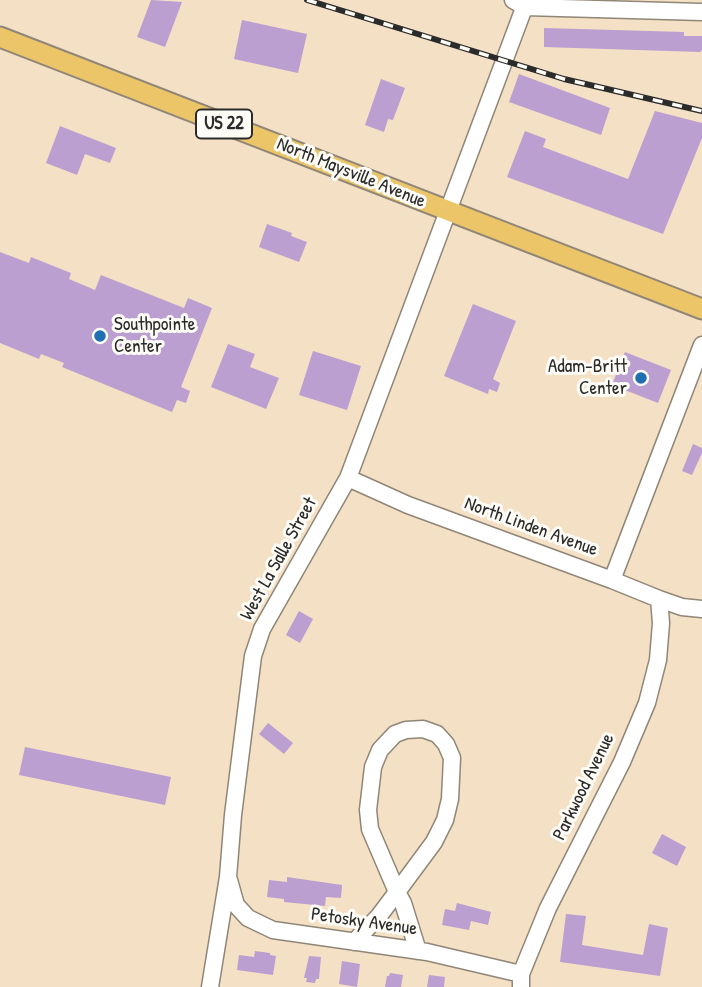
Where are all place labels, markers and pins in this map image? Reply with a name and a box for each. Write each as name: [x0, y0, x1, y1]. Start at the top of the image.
place label: Southpointe Center: [114, 314, 195, 358]
marker: Southpointe Center: [92, 328, 108, 344]
place label: Adam-Britt Center: [548, 356, 627, 400]
marker: Adam-Britt Center: [633, 370, 649, 386]

